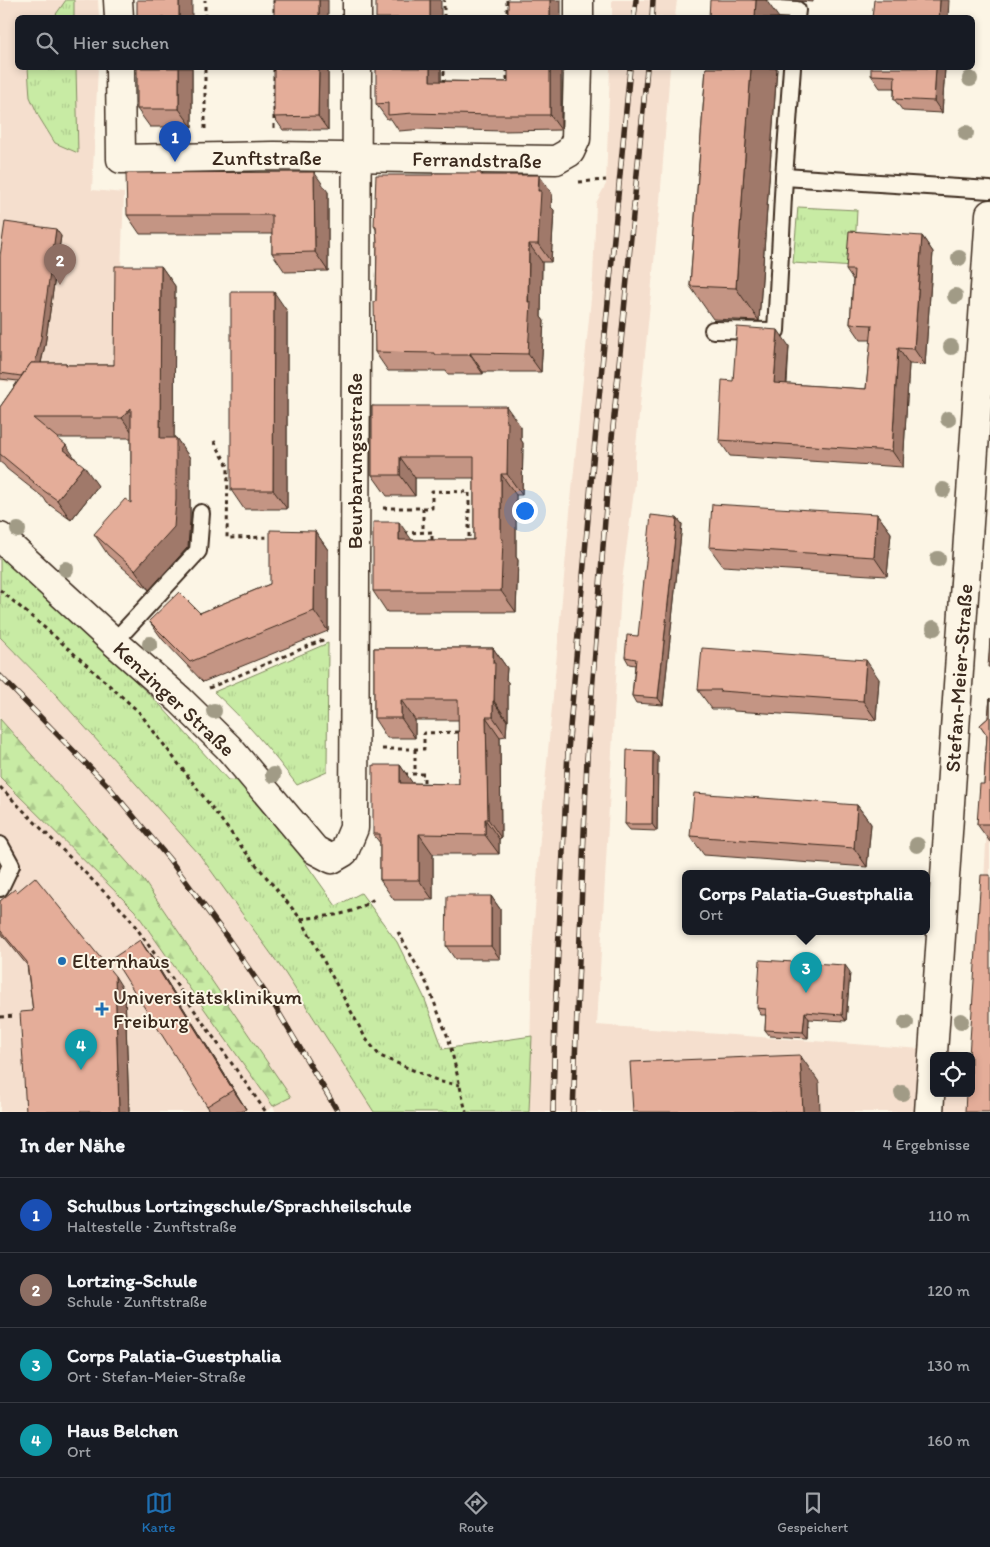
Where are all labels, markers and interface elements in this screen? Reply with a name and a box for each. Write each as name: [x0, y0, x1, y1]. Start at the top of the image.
search box: [15, 15, 975, 70]
icon: search: [33, 29, 61, 57]
text: Hier suchen: [73, 31, 169, 54]
pin: 1: [159, 121, 191, 162]
street label: Zunftstraße: [212, 145, 322, 170]
street label: Ferrandstraße: [412, 146, 542, 173]
pin: 2: [44, 244, 76, 285]
street label: Beurbarungsstraße: [342, 373, 367, 549]
your location: [512, 498, 538, 524]
street label: Stefan-Meier-Straße: [939, 583, 978, 773]
street label: Kenzinger Straße: [108, 636, 240, 761]
popup: [682, 870, 930, 935]
text: Corps Palatia-Guestphalia: [699, 882, 913, 905]
text: Ort: [699, 905, 723, 924]
place label: Elternhaus: [72, 948, 170, 973]
pin: 3: [790, 952, 822, 993]
marker: Elternhaus: [56, 955, 68, 967]
place label: Universitätsklinikum Freiburg: [113, 984, 303, 1033]
marker: Universitätsklinikum Freiburg: [95, 1002, 109, 1016]
pin: 4: [65, 1029, 97, 1070]
map controls: [930, 1052, 975, 1097]
button: locate: [930, 1052, 975, 1097]
text: In der Nähe: [20, 1132, 125, 1157]
text: 4 Ergebnisse: [882, 1135, 970, 1154]
text: Schulbus Lortzingschule/Sprachheilschule: [67, 1194, 412, 1217]
text: 1: [32, 1206, 40, 1225]
text: 110 m: [928, 1206, 970, 1225]
text: Haltestelle · Zunftstraße: [67, 1217, 237, 1236]
text: Lortzing-Schule: [67, 1269, 197, 1292]
text: 2: [32, 1281, 40, 1300]
text: 120 m: [927, 1281, 970, 1300]
text: Schule · Zunftstraße: [67, 1292, 207, 1311]
text: Corps Palatia-Guestphalia: [67, 1344, 281, 1367]
text: 3: [32, 1356, 40, 1375]
text: 130 m: [927, 1356, 970, 1375]
text: Ort · Stefan-Meier-Straße: [67, 1367, 246, 1386]
text: Haus Belchen: [67, 1419, 178, 1442]
text: 4: [31, 1431, 41, 1450]
text: 160 m: [927, 1431, 970, 1450]
text: Ort: [67, 1442, 91, 1461]
tab: Karte: [142, 1489, 175, 1536]
tab: Route: [459, 1489, 494, 1536]
tab: Gespeichert: [777, 1489, 848, 1536]

